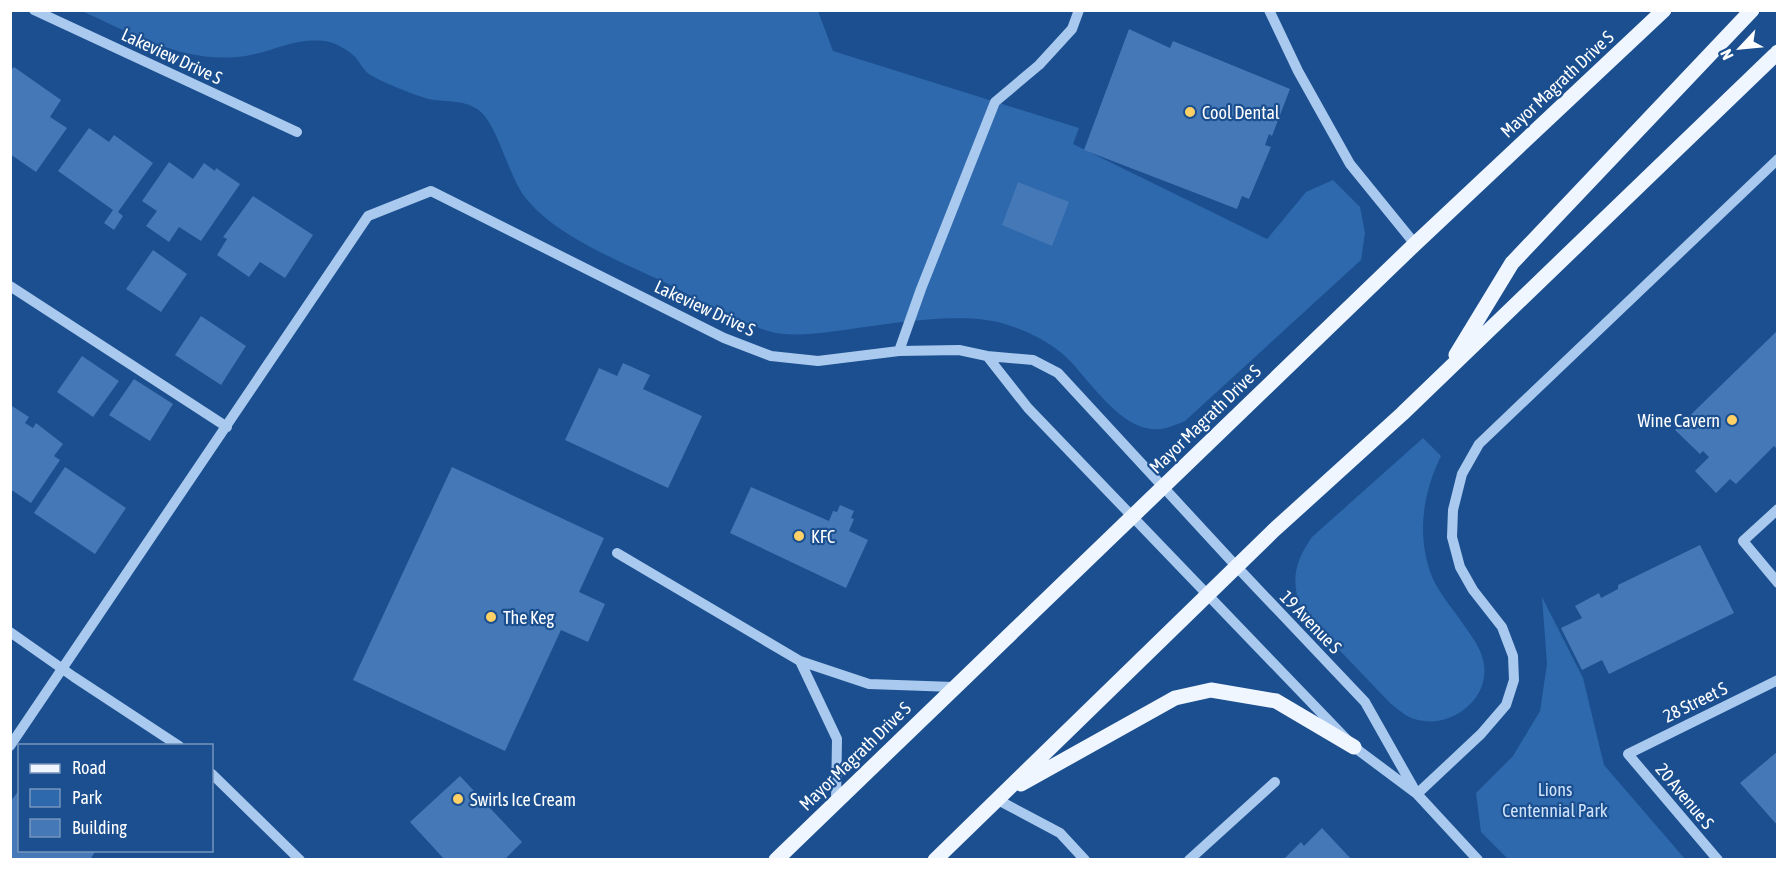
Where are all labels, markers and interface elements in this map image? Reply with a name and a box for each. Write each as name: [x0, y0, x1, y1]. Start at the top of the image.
north arrow: [1710, 18, 1770, 78]
street label: Lakeview Drive S: [118, 24, 226, 89]
street label: Mayor Magrath Drive S: [1496, 26, 1618, 142]
text: N: [1716, 46, 1737, 63]
place label: Cool Dental: [1202, 102, 1280, 123]
marker: Cool Dental: [1183, 105, 1197, 119]
street label: Lakeview Drive S: [651, 276, 759, 341]
street label: Mayor Magrath Drive S: [1145, 360, 1265, 478]
place label: Wine Cavern: [1638, 410, 1720, 431]
marker: Wine Cavern: [1725, 413, 1739, 427]
place label: KFC: [811, 526, 835, 547]
marker: KFC: [792, 529, 806, 543]
street label: 19 Avenue S: [1276, 586, 1346, 658]
place label: The Keg: [503, 607, 555, 628]
marker: The Keg: [484, 610, 498, 624]
street label: 28 Street S: [1659, 677, 1731, 727]
street label: Mayor Magrath Drive S: [795, 697, 915, 815]
legend: [18, 744, 213, 852]
text: Road: [72, 757, 106, 778]
street label: 20 Avenue S: [1651, 759, 1719, 833]
park label: Lions Centennial Park: [1502, 779, 1608, 821]
text: Park: [72, 787, 102, 808]
place label: Swirls Ice Cream: [470, 789, 576, 810]
marker: Swirls Ice Cream: [451, 792, 465, 806]
text: Building: [72, 817, 127, 838]

